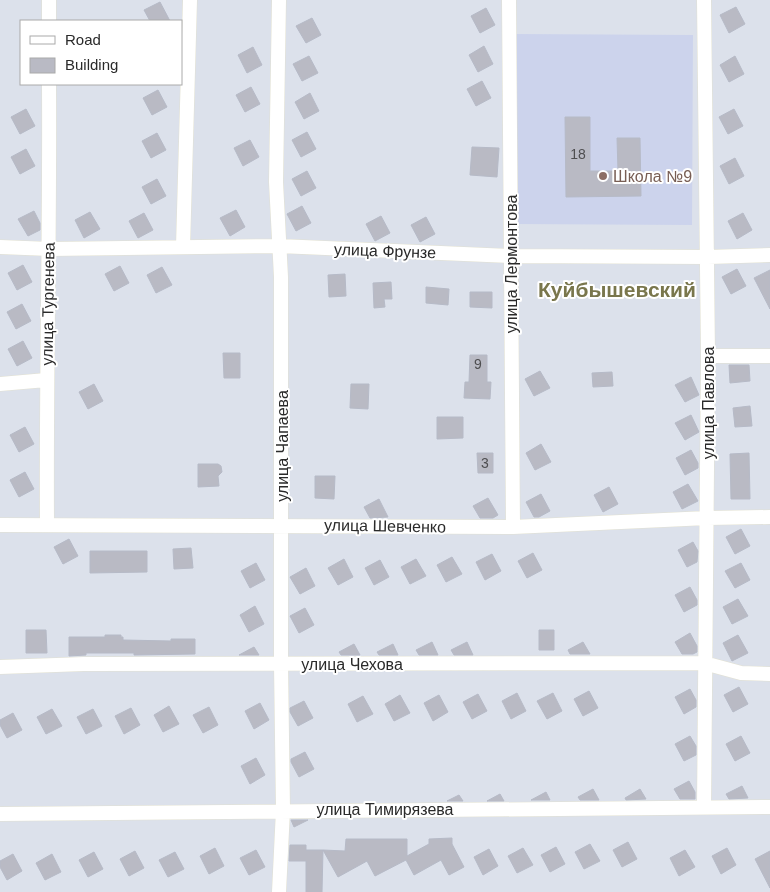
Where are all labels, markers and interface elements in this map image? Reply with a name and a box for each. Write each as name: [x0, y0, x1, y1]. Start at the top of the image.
legend: [20, 20, 182, 85]
text: Road: [65, 31, 101, 48]
text: Building: [65, 56, 118, 73]
house number: 18: [570, 146, 586, 162]
place label: Школа №9: [613, 168, 692, 185]
marker: Школа №9: [597, 170, 609, 182]
street label: улица Лермонтова: [503, 195, 520, 333]
street label: улица Фрунзе: [334, 241, 436, 261]
street label: улица Тургенева: [38, 242, 58, 366]
district label: Куйбышевский: [538, 278, 696, 301]
street label: улица Павлова: [700, 347, 717, 459]
house number: 9: [474, 356, 482, 372]
street label: улица Чапаева: [274, 390, 291, 502]
house number: 3: [481, 455, 489, 471]
street label: улица Шевченко: [324, 516, 446, 536]
street label: улица Чехова: [301, 656, 403, 673]
street label: улица Тимирязева: [316, 801, 454, 818]

